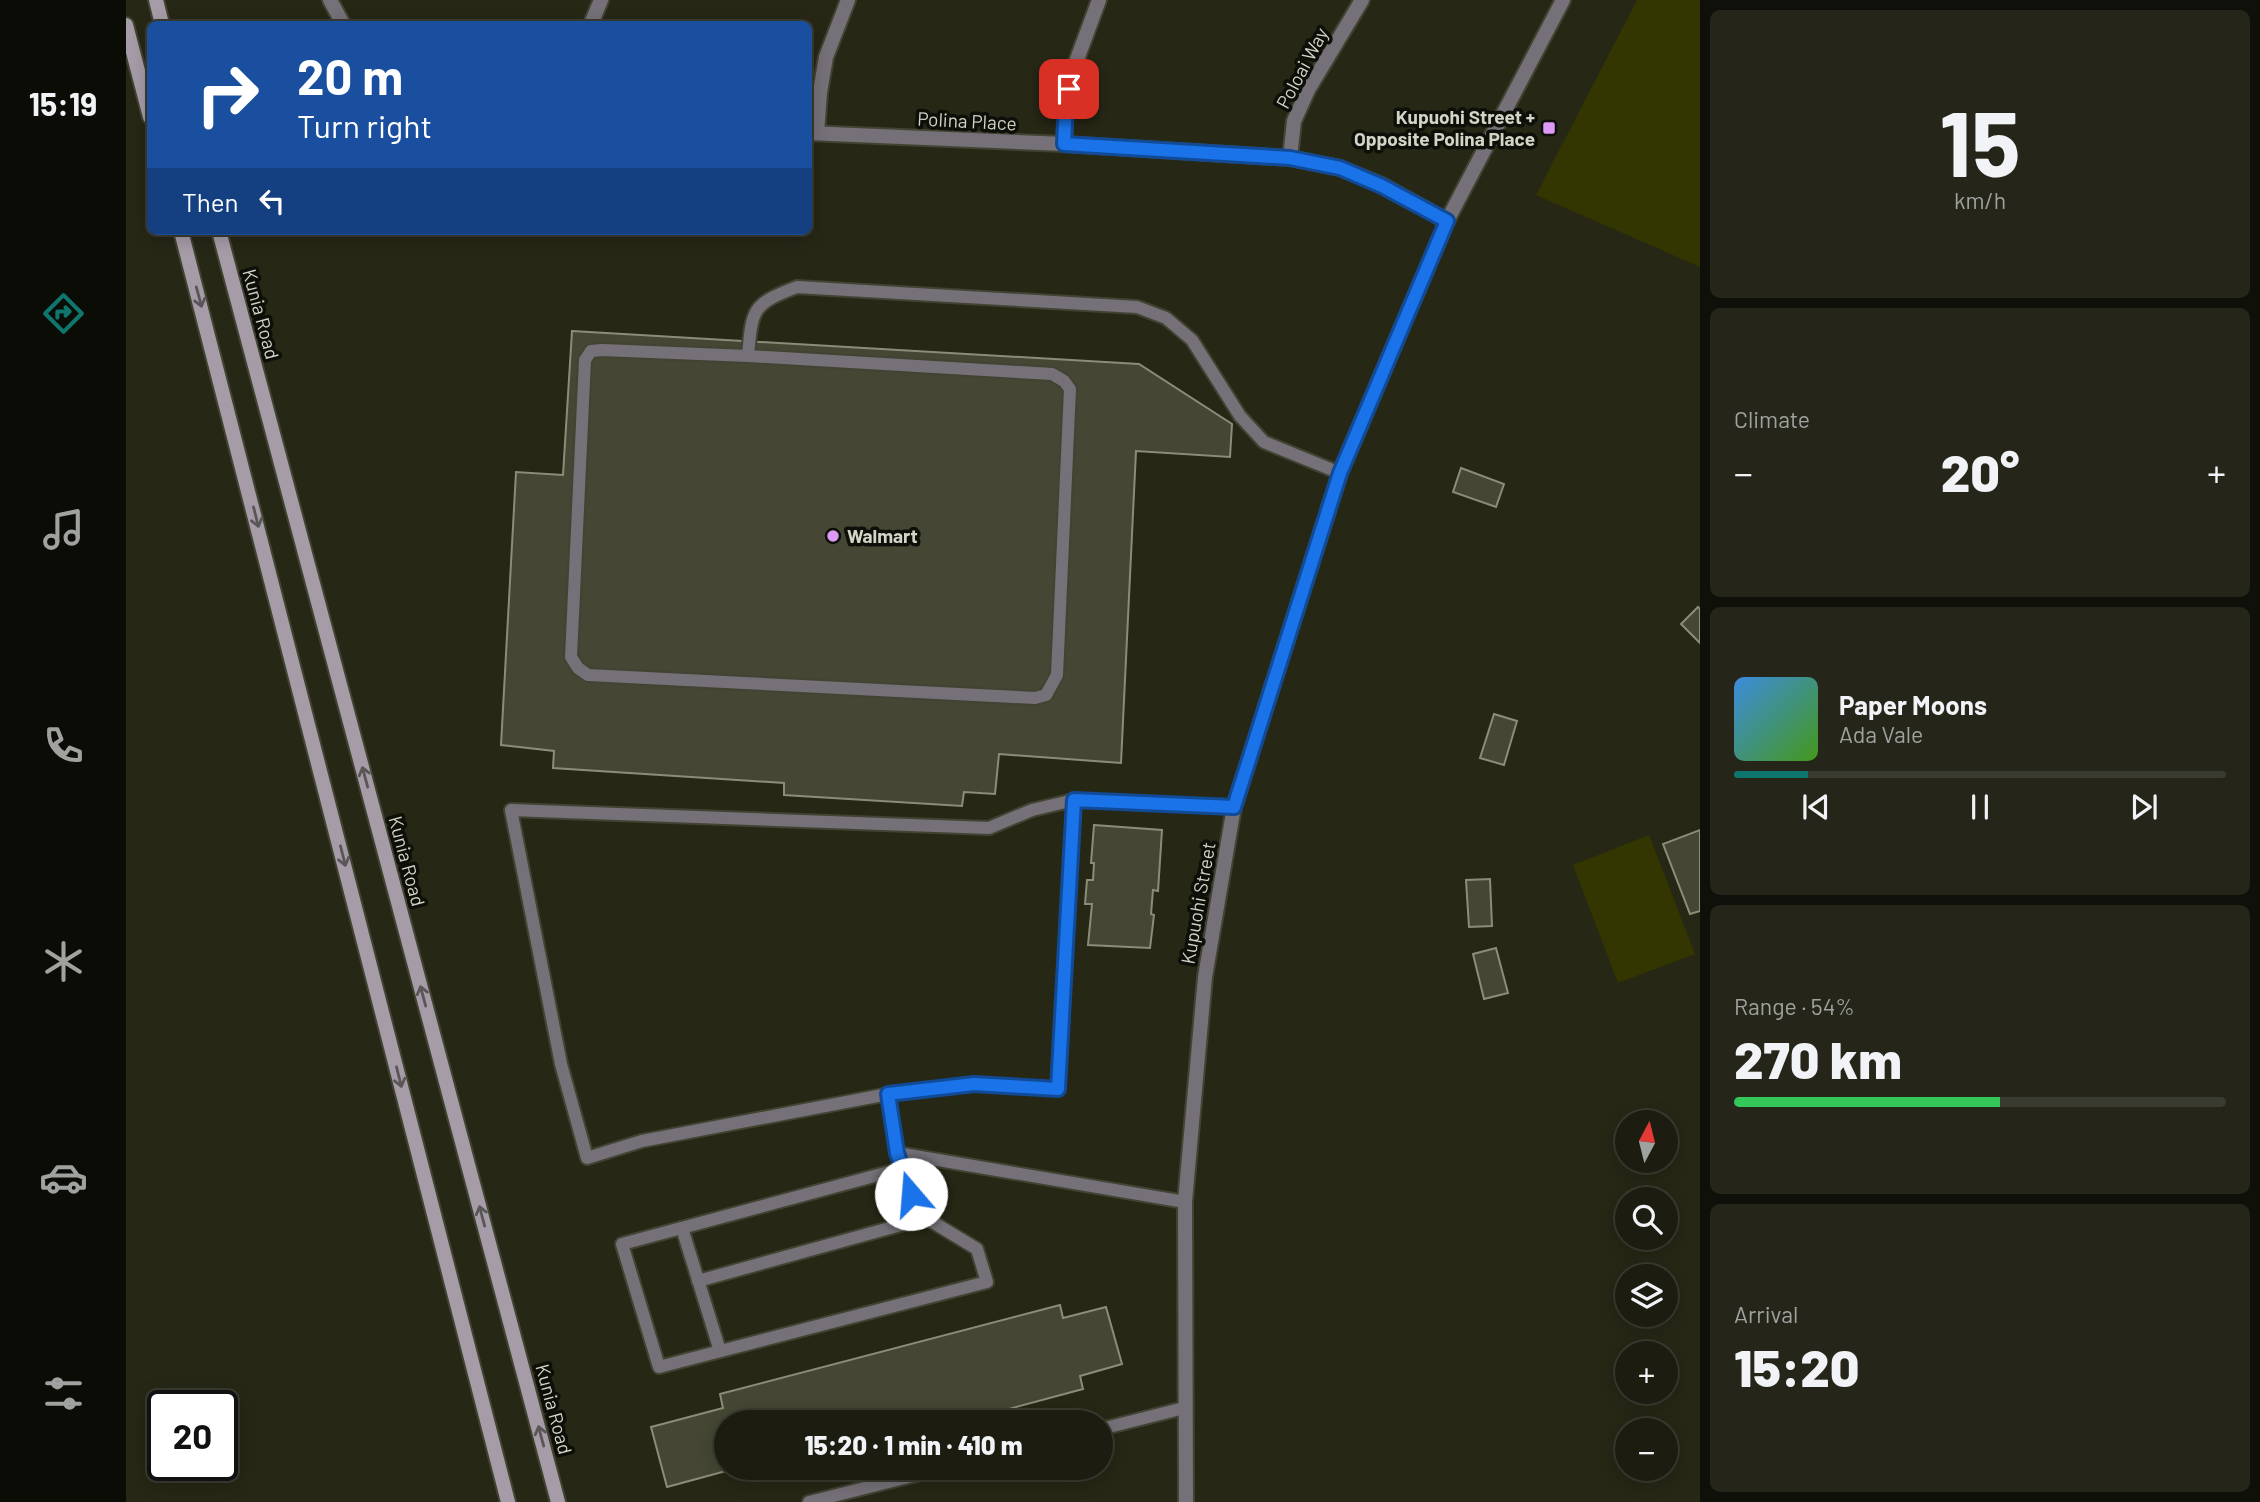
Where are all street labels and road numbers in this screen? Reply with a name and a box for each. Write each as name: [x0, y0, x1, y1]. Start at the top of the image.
street label: Poloai Way: [1271, 23, 1333, 112]
street label: Polina Place: [917, 106, 1017, 135]
street label: Kunia Road: [238, 266, 285, 361]
street label: Kunia Road: [384, 813, 431, 908]
street label: Kupuohi Street: [1175, 840, 1220, 966]
street label: Kunia Road: [531, 1361, 578, 1456]

